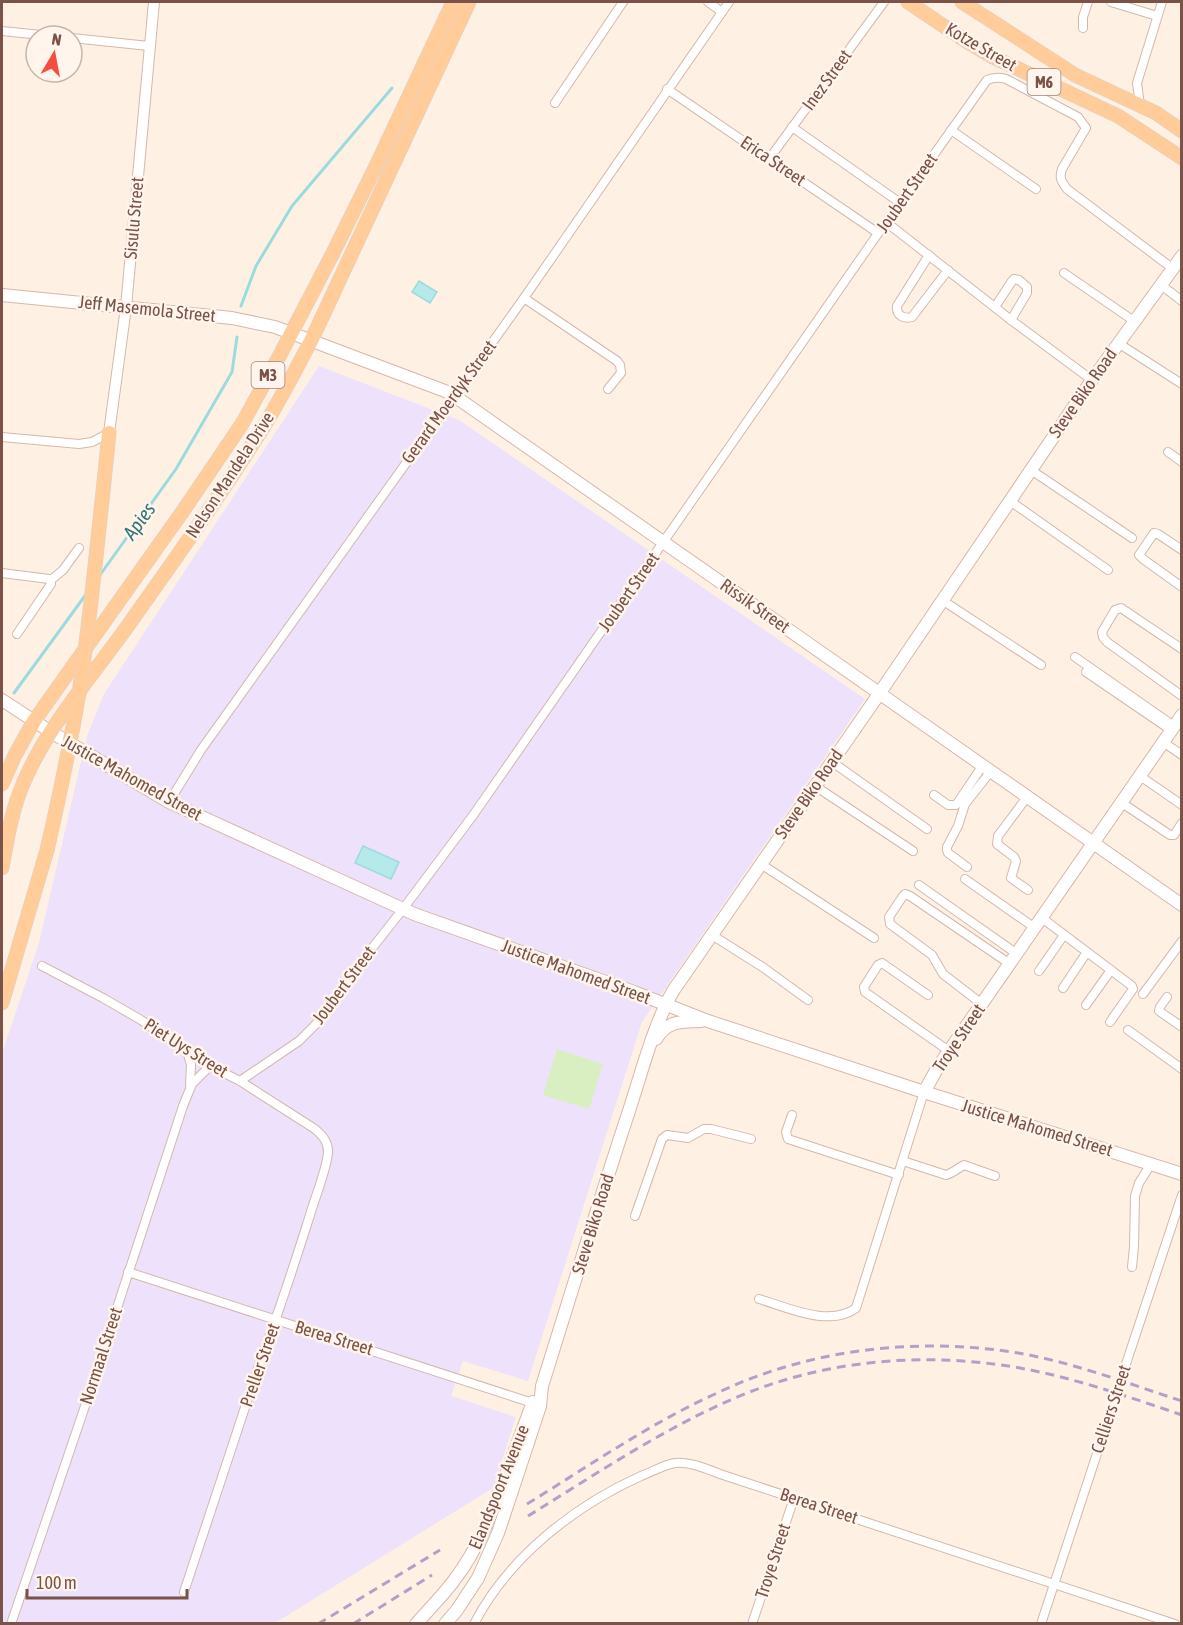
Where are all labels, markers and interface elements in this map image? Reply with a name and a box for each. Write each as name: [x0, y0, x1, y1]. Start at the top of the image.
street label: Kotze Street: [942, 18, 1021, 75]
north arrow: [24, 24, 84, 84]
text: N: [50, 30, 63, 49]
street label: Inez Street: [798, 45, 856, 114]
road number: M6: [1028, 69, 1060, 95]
street label: Erica Street: [737, 131, 810, 190]
street label: Joubert Street: [872, 149, 942, 236]
street label: Sisulu Street: [119, 176, 148, 260]
street label: Jeff Masemola Street: [78, 291, 217, 326]
street label: Gerard Moerdyk Street: [397, 336, 500, 467]
street label: Steve Biko Road: [1044, 344, 1121, 441]
road number: M3: [252, 362, 284, 388]
street label: Nelson Mandela Drive: [181, 408, 278, 542]
water label: Apies: [117, 498, 160, 544]
street label: Joubert Street: [594, 548, 664, 635]
street label: Rissik Street: [717, 574, 794, 637]
street label: Justice Mahomed Street: [59, 730, 206, 825]
street label: Steve Biko Road: [770, 745, 847, 842]
street label: Justice Mahomed Street: [499, 935, 653, 1008]
street label: Joubert Street: [308, 942, 380, 1028]
street label: Troye Street: [928, 1000, 989, 1076]
street label: Piet Uys Street: [141, 1014, 232, 1082]
street label: Justice Mahomed Street: [959, 1095, 1115, 1160]
street label: Steve Biko Road: [567, 1171, 618, 1277]
street label: Normaal Street: [75, 1305, 126, 1407]
street label: Berea Street: [293, 1316, 376, 1359]
street label: Preller Street: [235, 1320, 284, 1409]
street label: Celliers Street: [1086, 1362, 1135, 1456]
street label: Elandspoort Avenue: [464, 1421, 533, 1552]
street label: Berea Street: [778, 1483, 861, 1528]
street label: Troye Street: [751, 1521, 795, 1601]
scale bar: [27, 1562, 188, 1600]
text: 100 m: [36, 1572, 77, 1593]

